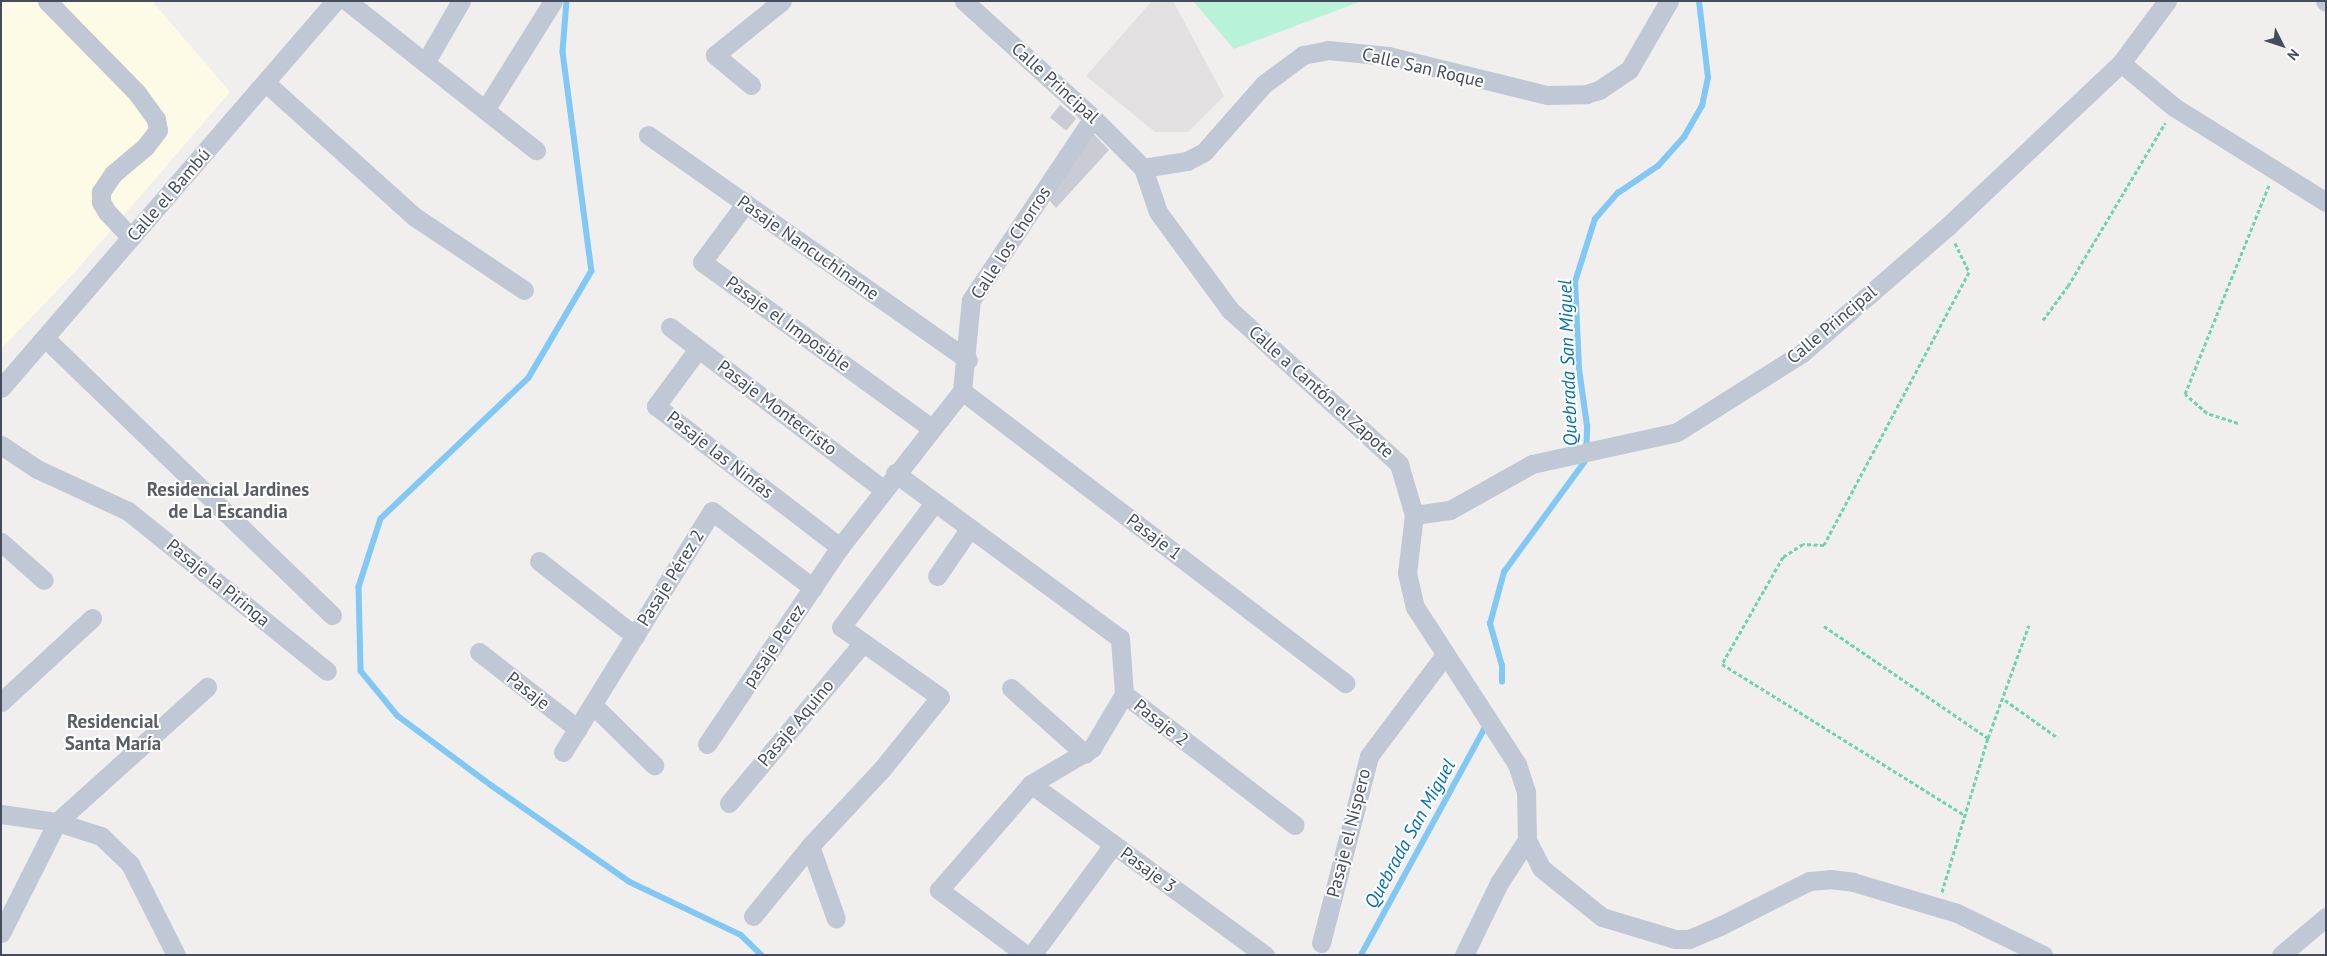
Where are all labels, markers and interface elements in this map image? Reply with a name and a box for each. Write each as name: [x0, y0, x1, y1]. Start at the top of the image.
north arrow: [2257, 20, 2307, 70]
street label: Calle Principal: [1007, 38, 1103, 128]
street label: Calle San Roque: [1360, 43, 1486, 93]
text: N: [2284, 45, 2303, 64]
street label: Calle el Bambú: [123, 144, 215, 246]
street label: Calle los Chorros: [967, 183, 1055, 303]
street label: Pasaje Nancuchiname: [733, 191, 883, 305]
street label: Pasaje el Imposible: [722, 272, 854, 376]
water label: Quebrada San Miguel: [1554, 279, 1582, 447]
street label: Calle Principal: [1783, 281, 1881, 369]
street label: Calle a Cantón el Zapote: [1244, 321, 1398, 463]
street label: Pasaje Montecristo: [713, 356, 841, 460]
street label: Pasaje las Ninfas: [662, 407, 778, 503]
district label: Residencial Jardines de La Escandia: [147, 479, 309, 523]
street label: Pasaje 1: [1122, 509, 1186, 565]
street label: Pasaje Pérez 2: [633, 526, 709, 630]
street label: Pasaje la Piringa: [162, 535, 274, 631]
street label: pasaje Perez: [738, 600, 810, 692]
street label: Pasaje: [502, 667, 554, 715]
street label: Pasaje Aquino: [753, 675, 839, 771]
street label: Pasaje 2: [1129, 695, 1193, 751]
district label: Residencial Santa María: [65, 711, 161, 755]
water label: Quebrada San Miguel: [1360, 756, 1460, 912]
street label: Pasaje el Níspero: [1323, 766, 1375, 900]
street label: Pasaje 3: [1116, 843, 1180, 897]

